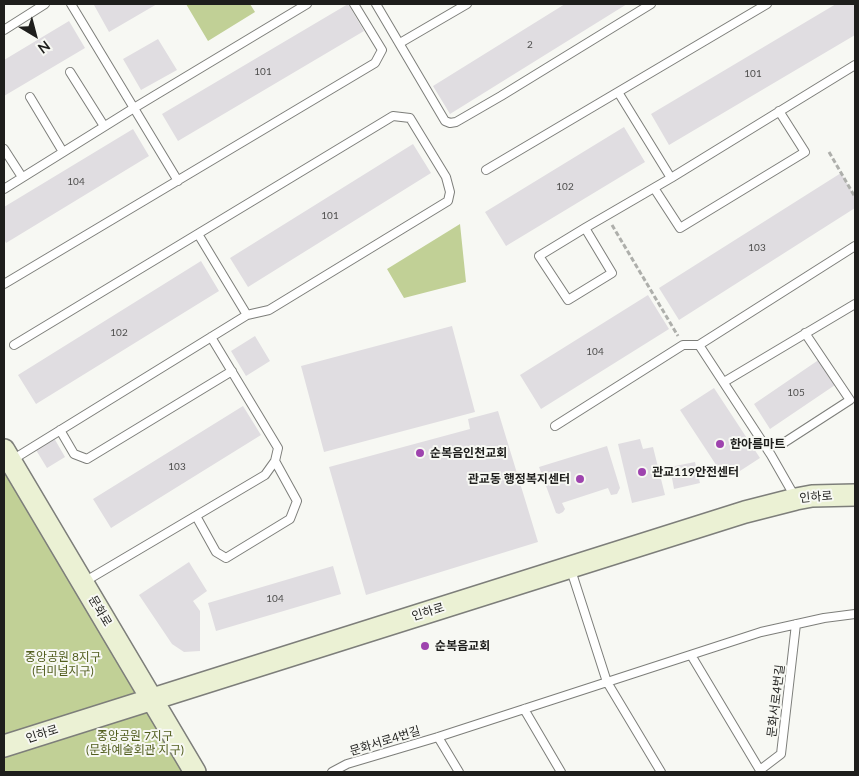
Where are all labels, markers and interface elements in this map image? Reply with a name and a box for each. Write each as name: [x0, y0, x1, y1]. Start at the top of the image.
north arrow: [10, 10, 60, 60]
text: N: [35, 37, 54, 57]
house number: 2: [527, 39, 533, 51]
house number: 101: [254, 66, 272, 78]
house number: 101: [744, 68, 762, 80]
house number: 104: [67, 176, 85, 188]
house number: 102: [556, 181, 574, 193]
house number: 101: [321, 210, 339, 222]
house number: 103: [748, 242, 766, 254]
house number: 102: [110, 327, 128, 339]
house number: 104: [586, 346, 604, 358]
house number: 105: [787, 387, 805, 399]
place label: 한아름마트: [730, 437, 785, 451]
marker: 한아름마트: [714, 438, 726, 450]
place label: 순복음인천교회: [430, 446, 507, 460]
marker: 순복음인천교회: [414, 447, 426, 459]
house number: 103: [168, 461, 186, 473]
place label: 관교119안전센터: [652, 465, 739, 479]
marker: 관교119안전센터: [636, 466, 648, 478]
place label: 관교동 행정복지센터: [468, 472, 570, 486]
marker: 관교동 행정복지센터: [574, 473, 586, 485]
street label: 인하로: [799, 488, 833, 506]
street label: 문화로: [85, 593, 115, 629]
house number: 104: [266, 593, 284, 605]
street label: 인하로: [410, 600, 446, 624]
place label: 순복음교회: [435, 639, 490, 653]
marker: 순복음교회: [419, 640, 431, 652]
park label: 중앙공원 8지구 (터미널지구): [25, 650, 101, 678]
street label: 문화서로4번길: [764, 664, 788, 738]
street label: 인하로: [24, 722, 60, 746]
street label: 문화서로4번길: [348, 723, 422, 759]
park label: 중앙공원 7지구 (문화예술회관 지구): [86, 729, 184, 757]

